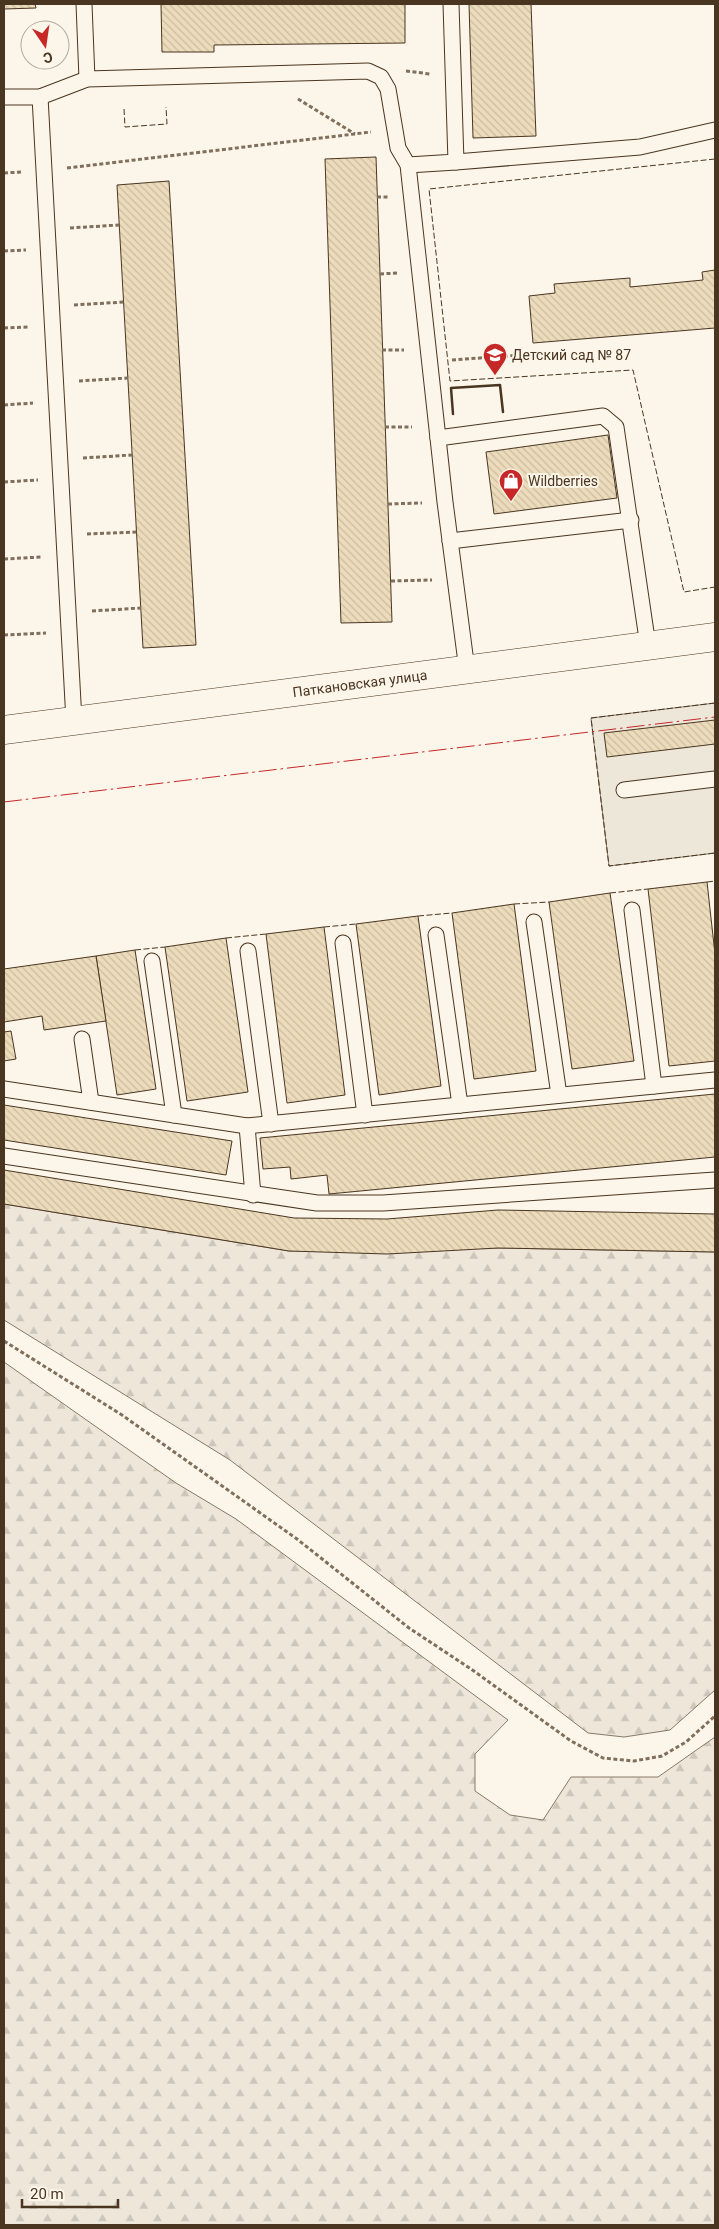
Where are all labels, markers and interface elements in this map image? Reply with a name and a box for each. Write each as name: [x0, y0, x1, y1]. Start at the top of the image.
north arrow: [20, 20, 70, 70]
text: С: [42, 49, 54, 66]
school or university icon: Детский сад № 87: [482, 342, 508, 376]
place label: Детский сад № 87: [512, 347, 631, 363]
shop icon: Wildberries: [498, 468, 524, 502]
place label: Wildberries: [528, 473, 598, 489]
street label: Паткановская улица: [292, 667, 428, 700]
scale bar: [22, 2176, 119, 2208]
text: 20 m: [30, 2185, 64, 2203]

